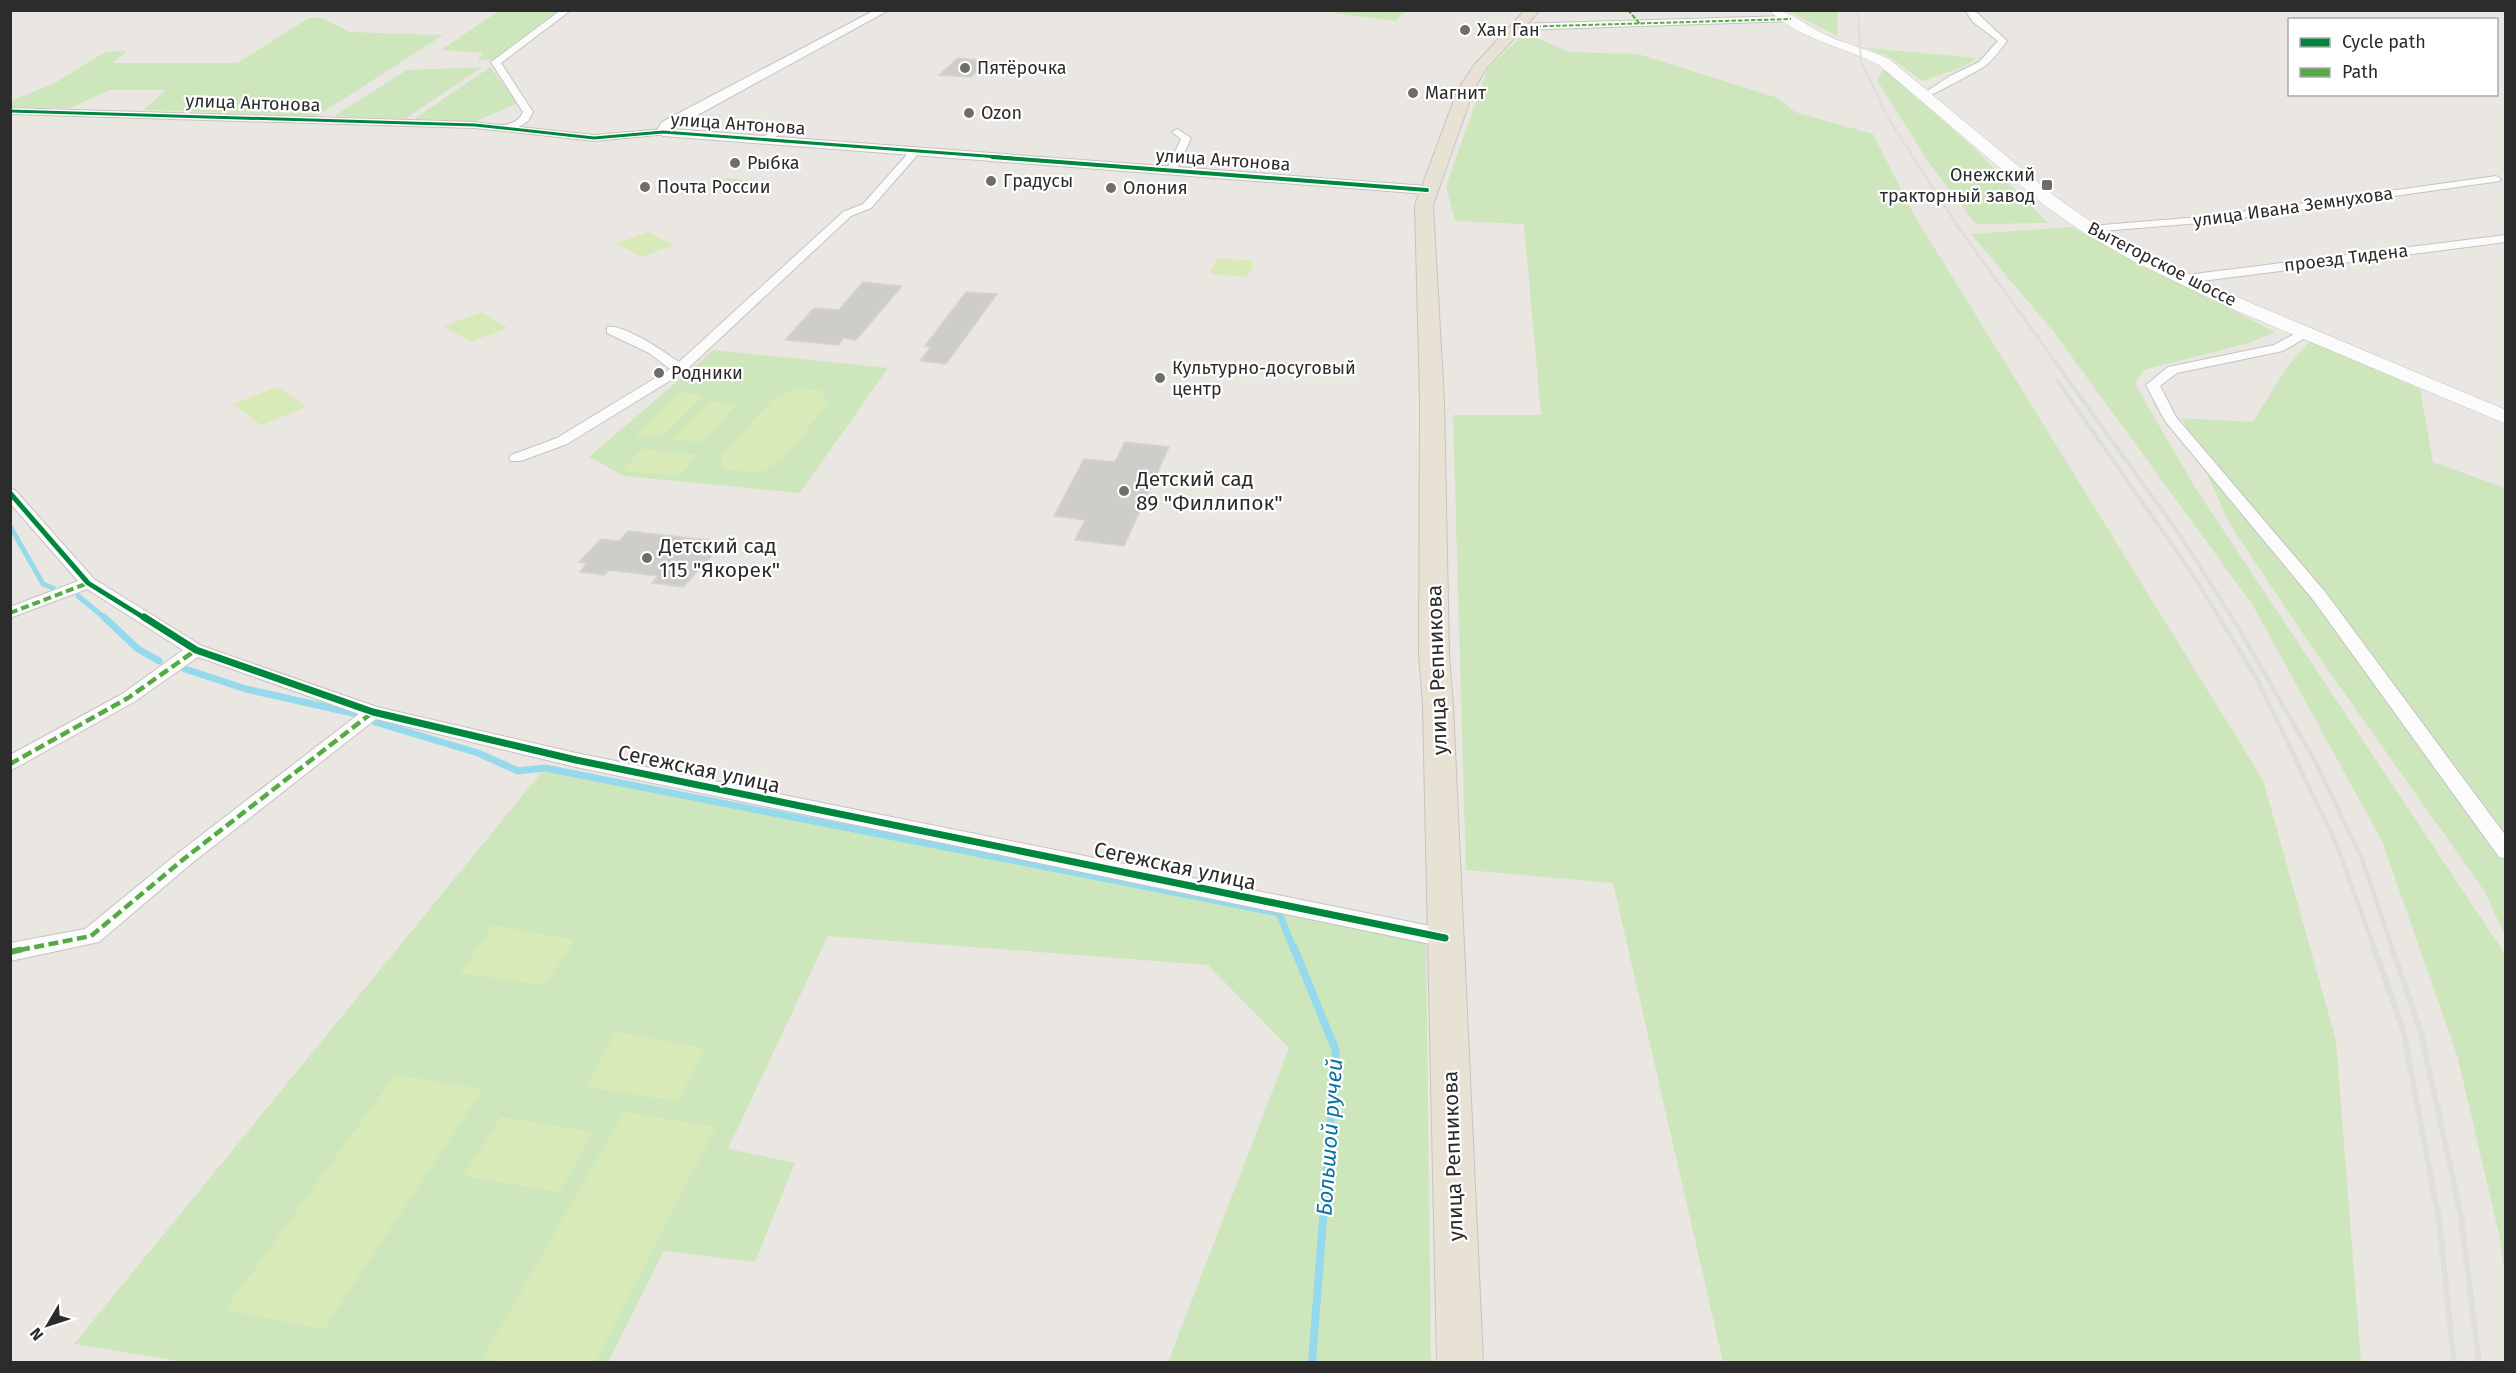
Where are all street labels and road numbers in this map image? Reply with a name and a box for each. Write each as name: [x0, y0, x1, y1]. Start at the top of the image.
street label: улица Антонова: [185, 90, 321, 116]
street label: улица Антонова: [670, 108, 806, 140]
street label: улица Антонова: [1155, 144, 1291, 176]
street label: улица Ивана Земнухова: [2192, 182, 2394, 232]
street label: Вытегорское шоссе: [2084, 217, 2240, 311]
street label: проезд Тидена: [2283, 239, 2409, 277]
street label: улица Репникова: [1421, 584, 1453, 756]
street label: Сегежская улица: [616, 739, 782, 799]
street label: Сегежская улица: [1092, 836, 1258, 896]
street label: улица Репникова: [1437, 1070, 1469, 1242]

